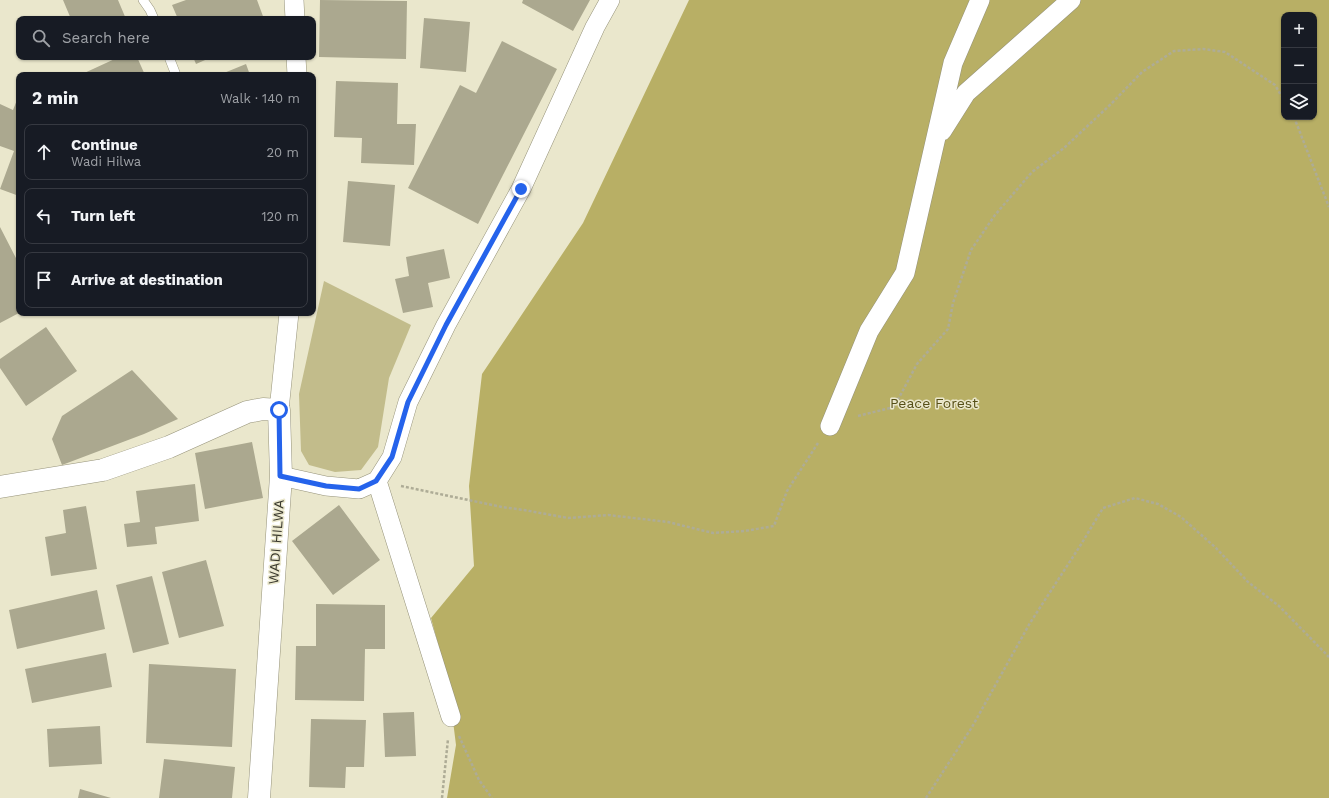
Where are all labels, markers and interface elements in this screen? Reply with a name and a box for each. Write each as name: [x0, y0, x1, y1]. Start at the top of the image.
map controls: [1281, 12, 1317, 120]
button: +: [1281, 12, 1317, 48]
search box: [16, 16, 316, 60]
icon: search: [30, 27, 52, 49]
text: Search here: [62, 29, 150, 47]
button: −: [1281, 48, 1317, 84]
button: layers: [1281, 84, 1317, 120]
text: 2 min: [32, 88, 78, 108]
text: Walk · 140 m: [220, 91, 300, 106]
text: Continue: [71, 136, 138, 154]
icon: ahead: [33, 141, 55, 163]
text: 20 m: [267, 145, 299, 160]
text: Wadi Hilwa: [71, 154, 141, 169]
route end: [512, 180, 530, 198]
icon: left: [33, 205, 55, 227]
text: Turn left: [71, 207, 135, 225]
text: 120 m: [261, 209, 299, 224]
icon: arrive: [33, 269, 55, 291]
text: Arrive at destination: [71, 271, 223, 289]
park label: Peace Forest: [890, 395, 978, 411]
route start: [270, 401, 288, 419]
street label: WADI HILWA: [265, 499, 287, 585]

